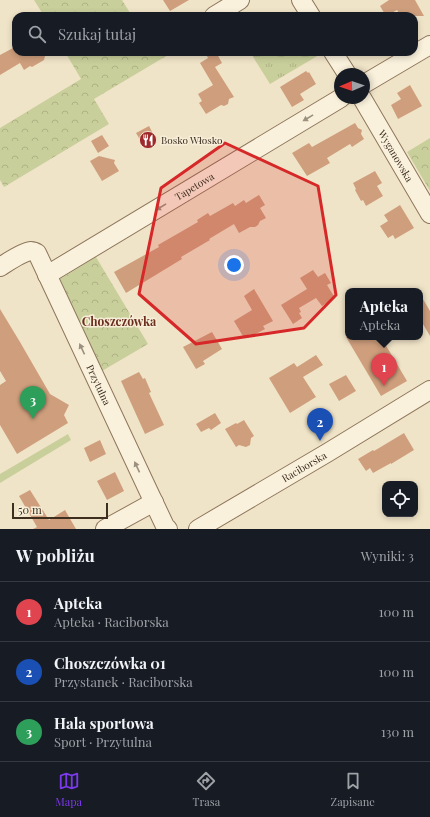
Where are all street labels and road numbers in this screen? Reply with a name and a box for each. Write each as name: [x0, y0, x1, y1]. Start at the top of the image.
street label: Wyganowska: [375, 126, 417, 184]
street label: Tapetowa: [172, 169, 217, 204]
street label: Przytulna: [83, 362, 114, 407]
street label: Raciborska: [279, 448, 329, 485]

